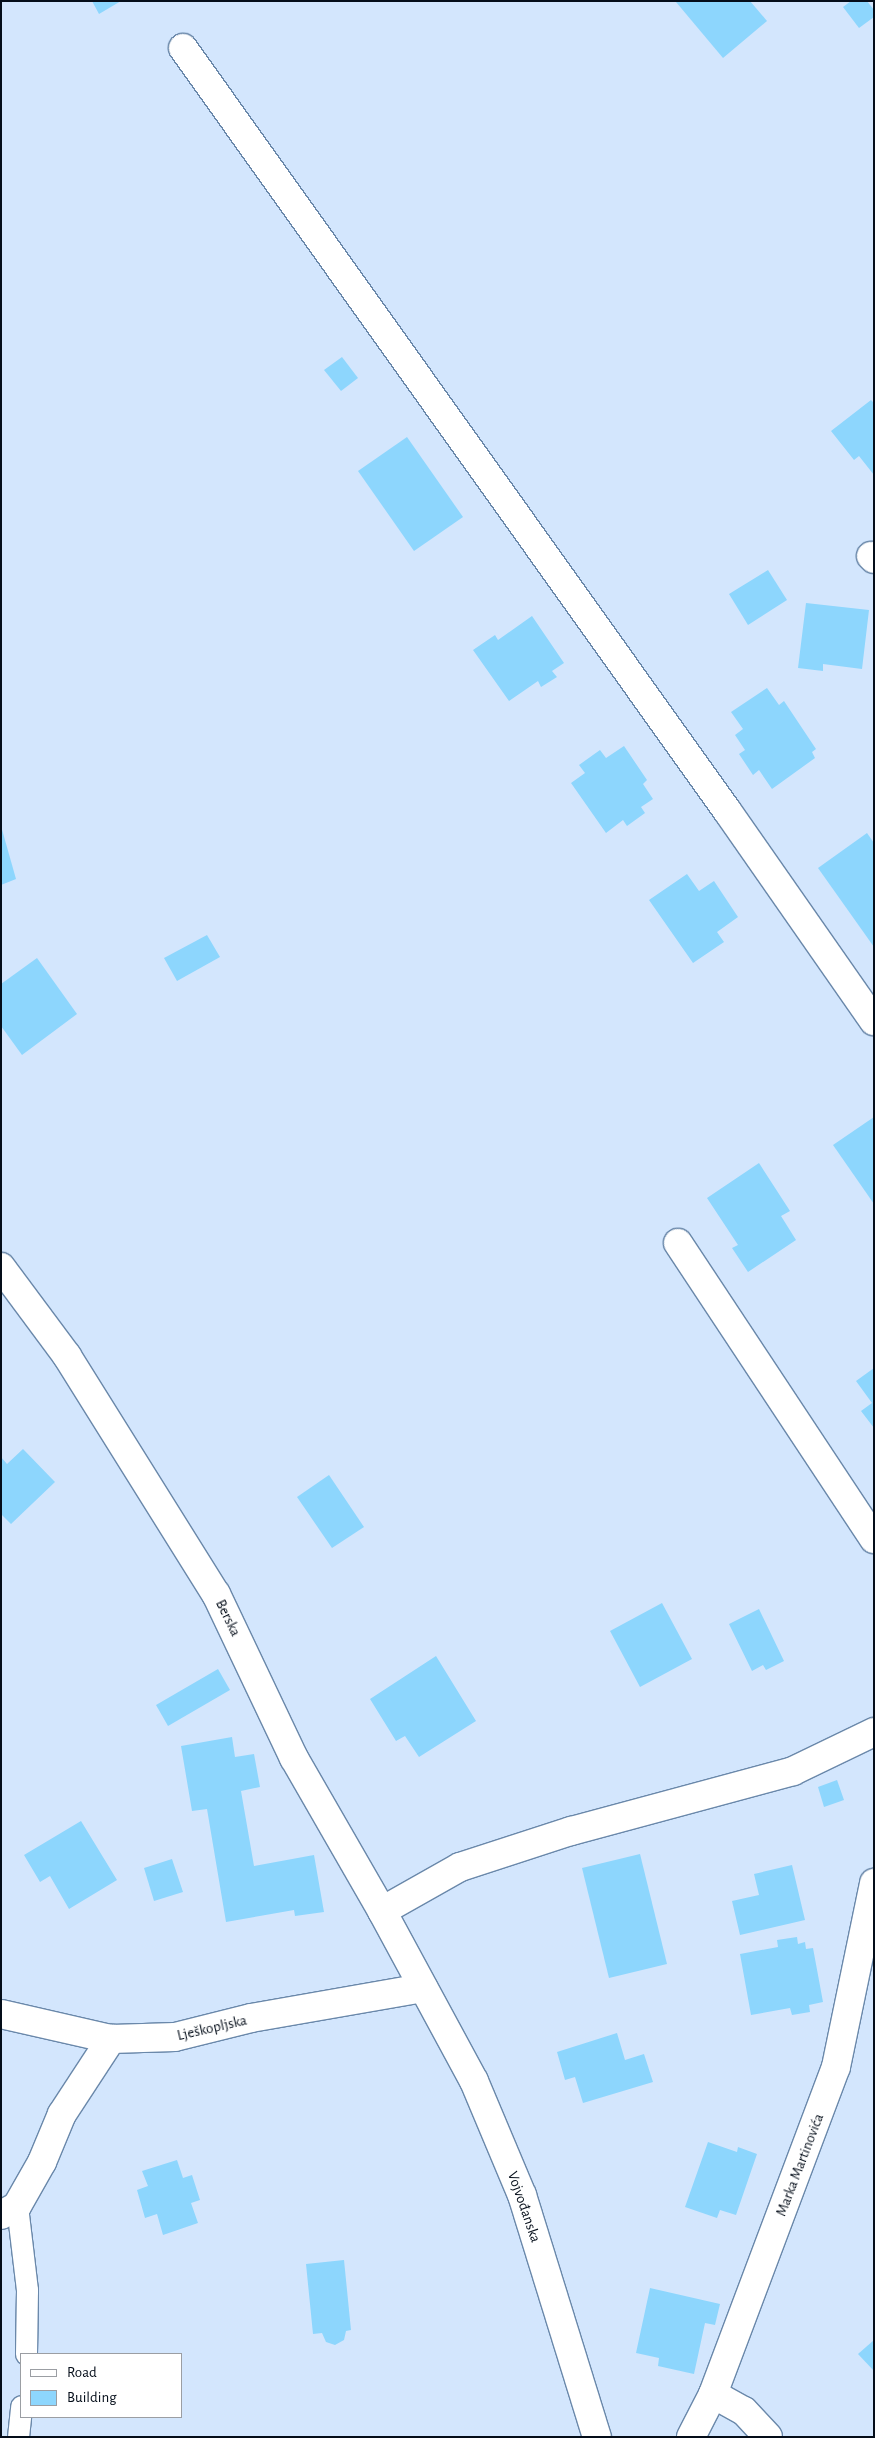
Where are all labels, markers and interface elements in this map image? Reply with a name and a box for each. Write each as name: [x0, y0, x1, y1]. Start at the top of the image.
street label: Berska: [211, 1597, 245, 1639]
street label: Lješkopljska: [175, 2011, 249, 2045]
street label: Marka Martinovića: [772, 2111, 828, 2219]
street label: Vojvođanska: [503, 2169, 545, 2245]
legend: [20, 2353, 182, 2418]
text: Road: [67, 2365, 97, 2380]
text: Building: [67, 2390, 117, 2405]

